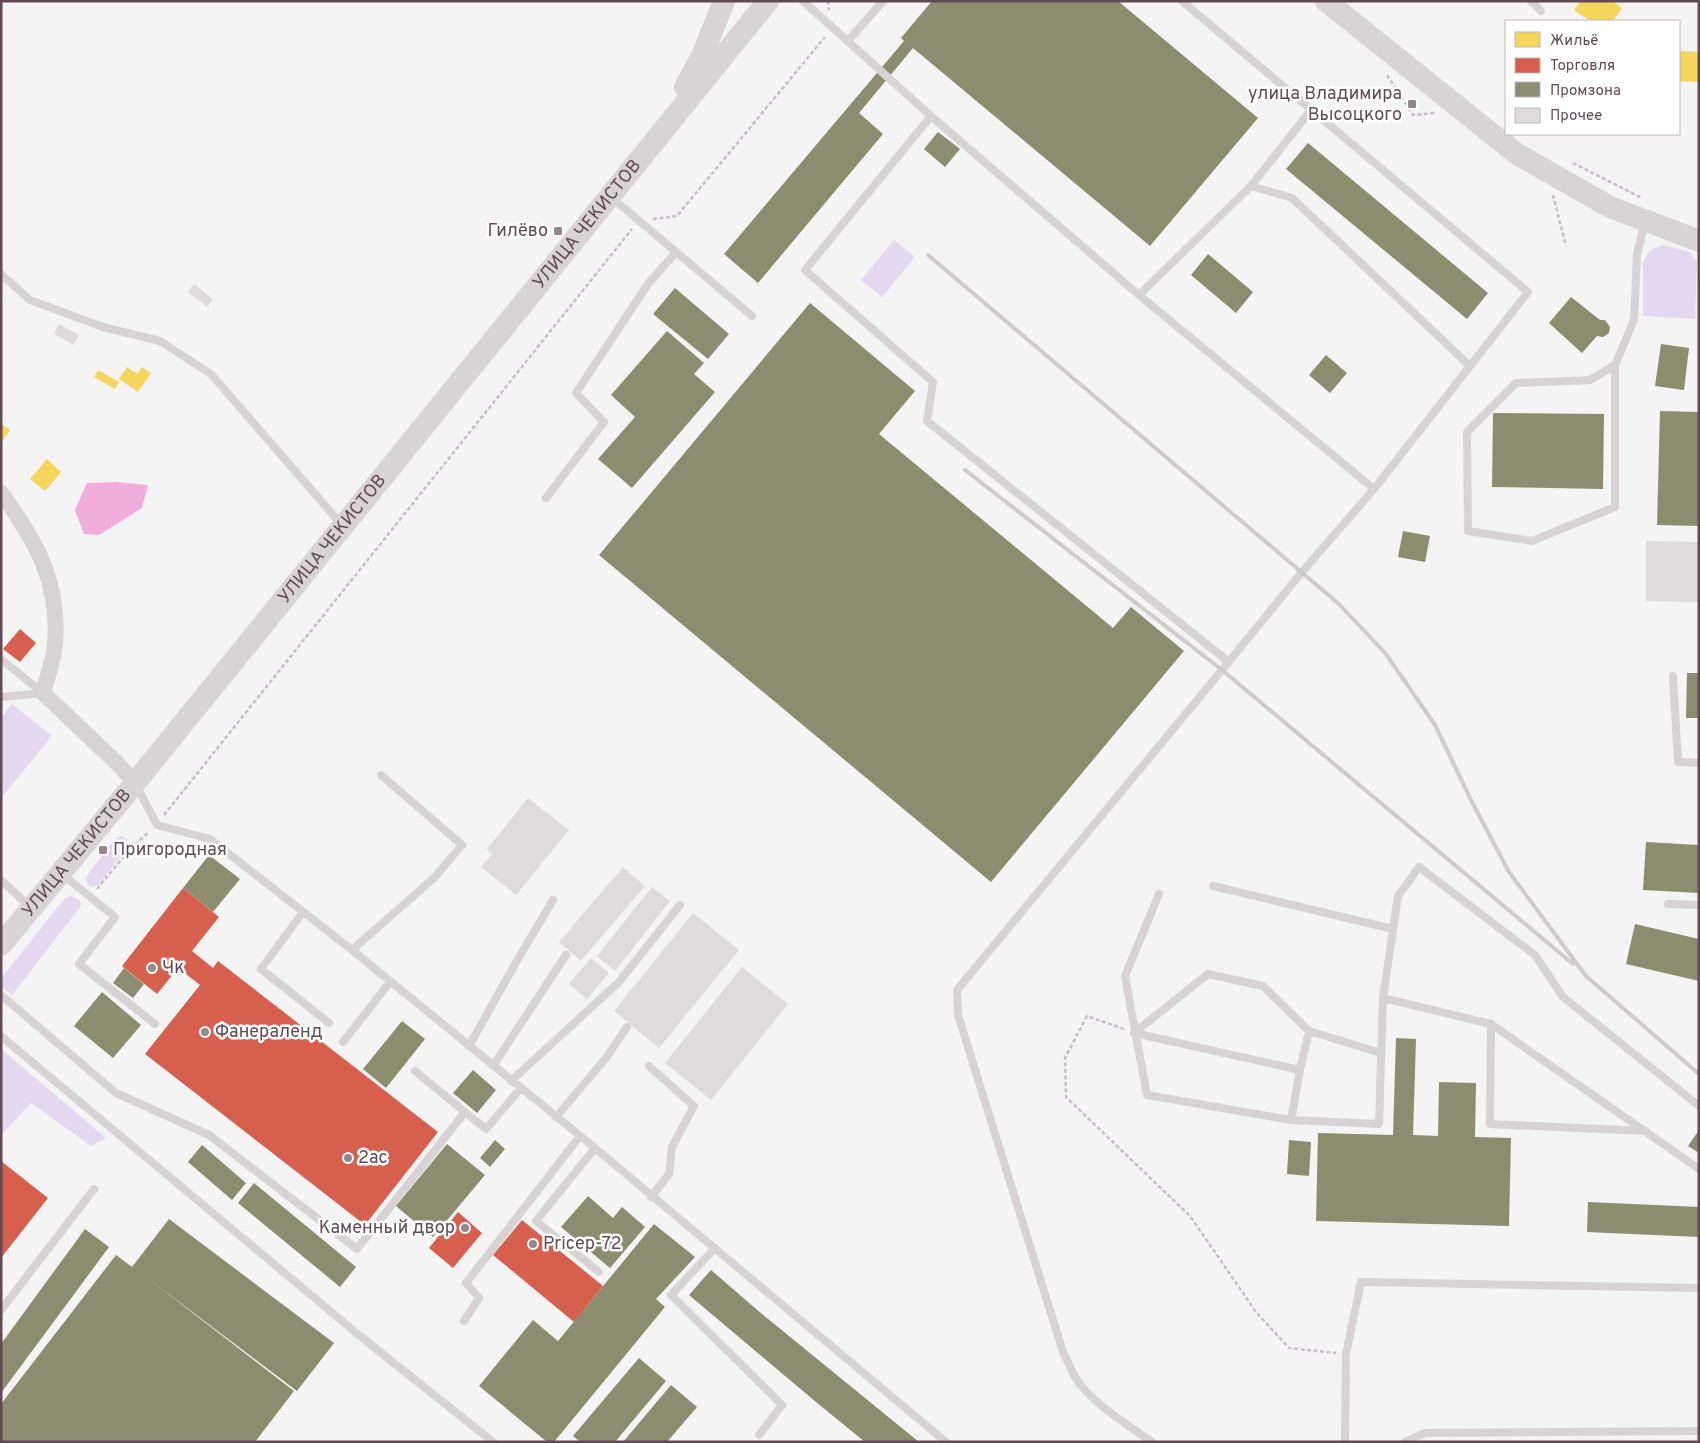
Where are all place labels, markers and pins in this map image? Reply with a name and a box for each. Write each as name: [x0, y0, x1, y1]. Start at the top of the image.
place label: улица Владимира Высоцкого: [1248, 83, 1402, 127]
marker: улица Владимира Высоцкого: [1406, 98, 1418, 110]
place label: Гилёво: [487, 220, 548, 243]
marker: Гилёво: [552, 225, 564, 237]
place label: Пригородная: [113, 839, 227, 862]
marker: Пригородная: [97, 844, 109, 856]
place label: Чк: [162, 957, 185, 980]
marker: Чк: [146, 962, 158, 974]
place label: Фанераленд: [215, 1021, 323, 1044]
marker: Фанераленд: [199, 1026, 211, 1038]
place label: 2ас: [358, 1147, 388, 1170]
marker: 2ас: [342, 1152, 354, 1164]
place label: Каменный двор: [319, 1217, 455, 1240]
marker: Каменный двор: [459, 1222, 471, 1234]
place label: Pricep-72: [543, 1233, 622, 1256]
marker: Pricep-72: [527, 1238, 539, 1250]

